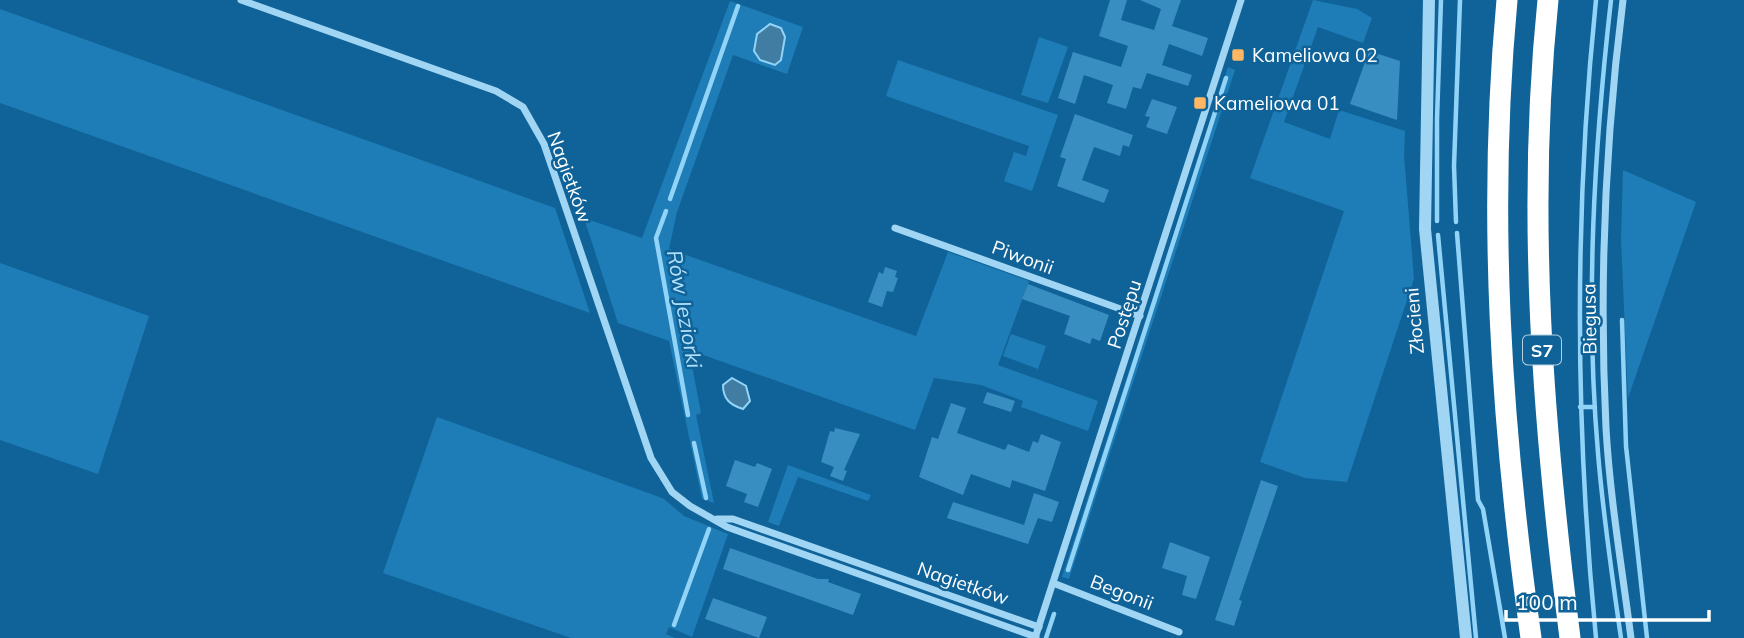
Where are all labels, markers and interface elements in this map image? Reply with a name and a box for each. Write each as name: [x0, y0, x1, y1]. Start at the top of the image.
place label: Kameliowa 02: [1252, 43, 1378, 67]
marker: Kameliowa 02: [1230, 47, 1246, 63]
place label: Kameliowa 01: [1214, 91, 1340, 115]
marker: Kameliowa 01: [1192, 95, 1208, 111]
street label: Nagietków: [542, 128, 598, 226]
street label: Piwonii: [989, 235, 1057, 279]
water label: Rów Jeziorki: [662, 248, 708, 371]
street label: Postępu: [1102, 276, 1146, 352]
street label: Biegusa: [1576, 283, 1602, 355]
street label: Złocieni: [1399, 287, 1429, 355]
road number: S7: [1523, 336, 1561, 364]
street label: Nagietków: [914, 556, 1012, 610]
street label: Begonii: [1087, 569, 1157, 615]
scale bar: [1506, 578, 1709, 622]
text: 100 m: [1516, 589, 1578, 615]

